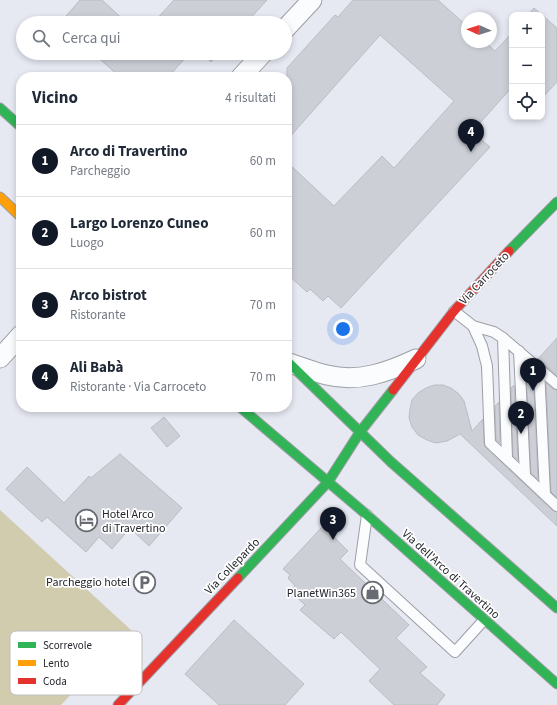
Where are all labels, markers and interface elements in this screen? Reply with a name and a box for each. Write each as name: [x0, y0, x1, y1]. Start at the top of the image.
north arrow: [461, 12, 497, 48]
map controls: [509, 12, 545, 120]
button: +: [509, 12, 545, 48]
search box: [16, 16, 292, 60]
icon: search: [30, 27, 52, 49]
text: Cerca qui: [62, 28, 121, 49]
button: −: [509, 48, 545, 84]
button: locate: [509, 84, 545, 120]
text: Vicino: [32, 86, 78, 110]
text: 4 risultati: [225, 89, 276, 107]
pin: 4: [458, 119, 484, 152]
text: Arco di Travertino: [70, 141, 188, 162]
text: 1: [42, 152, 48, 170]
text: 60 m: [250, 152, 276, 170]
text: Parcheggio: [70, 162, 130, 180]
text: Largo Lorenzo Cuneo: [70, 213, 208, 234]
text: 2: [42, 224, 48, 242]
text: 60 m: [250, 224, 276, 242]
text: Luogo: [70, 234, 104, 252]
street label: Via Carroceto: [455, 248, 513, 309]
text: Arco bistrot: [70, 285, 147, 306]
text: 3: [42, 296, 48, 314]
text: 70 m: [250, 296, 276, 314]
text: Ristorante: [70, 306, 126, 324]
your location: [333, 319, 353, 339]
text: Ali Babà: [70, 357, 123, 378]
pin: 1: [520, 358, 546, 391]
text: 4: [42, 368, 48, 386]
text: 70 m: [250, 368, 276, 386]
text: Ristorante · Via Carroceto: [70, 378, 206, 396]
pin: 2: [508, 401, 534, 434]
place label: Hotel Arco di Travertino: [102, 506, 166, 537]
pin: 3: [320, 507, 346, 540]
hotel icon: Hotel Arco di Travertino: [73, 508, 99, 534]
street label: Via dell'Arco di Travertino: [398, 526, 504, 623]
street label: Via Collepardo: [201, 534, 264, 598]
parking icon: Parcheggio hotel: [132, 569, 158, 595]
place label: Parcheggio hotel: [46, 574, 130, 591]
shop icon: PlanetWin365: [359, 580, 385, 606]
place label: PlanetWin365: [287, 585, 356, 602]
legend: [10, 631, 142, 695]
text: Scorrevole: [43, 638, 93, 653]
text: Lento: [43, 656, 69, 671]
text: Coda: [43, 674, 67, 689]

